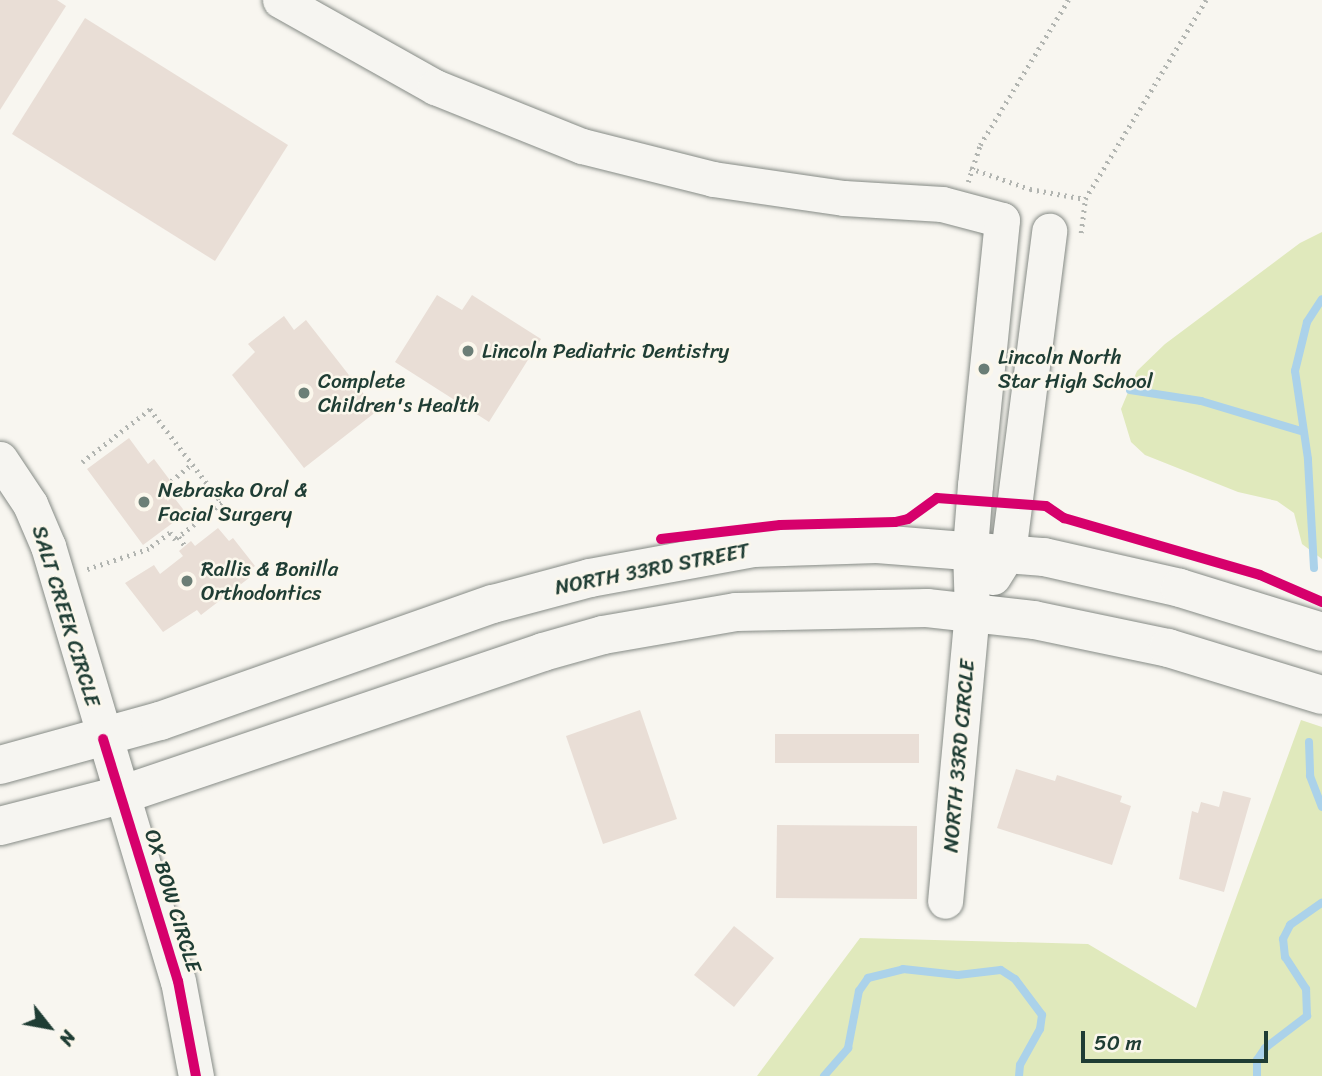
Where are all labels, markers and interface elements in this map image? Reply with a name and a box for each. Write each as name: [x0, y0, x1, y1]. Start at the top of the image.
place label: Lincoln Pediatric Dentistry: [482, 338, 730, 364]
marker: Lincoln Pediatric Dentistry: [460, 343, 476, 359]
place label: Lincoln North Star High School: [998, 344, 1155, 394]
marker: Lincoln North Star High School: [976, 361, 992, 377]
place label: Complete Children's Health: [318, 368, 480, 418]
marker: Complete Children's Health: [296, 385, 312, 401]
place label: Nebraska Oral & Facial Surgery: [158, 477, 307, 527]
marker: Nebraska Oral & Facial Surgery: [136, 494, 152, 510]
street label: SALT CREEK CIRCLE: [26, 522, 106, 710]
street label: NORTH 33RD STREET: [553, 538, 751, 600]
place label: Rallis & Bonilla Orthodontics: [201, 556, 338, 606]
marker: Rallis & Bonilla Orthodontics: [179, 573, 195, 589]
street label: NORTH 33RD CIRCLE: [938, 658, 980, 854]
street label: OX BOW CIRCLE: [139, 826, 207, 976]
north arrow: [14, 992, 84, 1062]
scale bar: [1084, 1016, 1271, 1060]
text: N: [50, 1024, 85, 1052]
text: 50 m: [1094, 1024, 1142, 1062]

